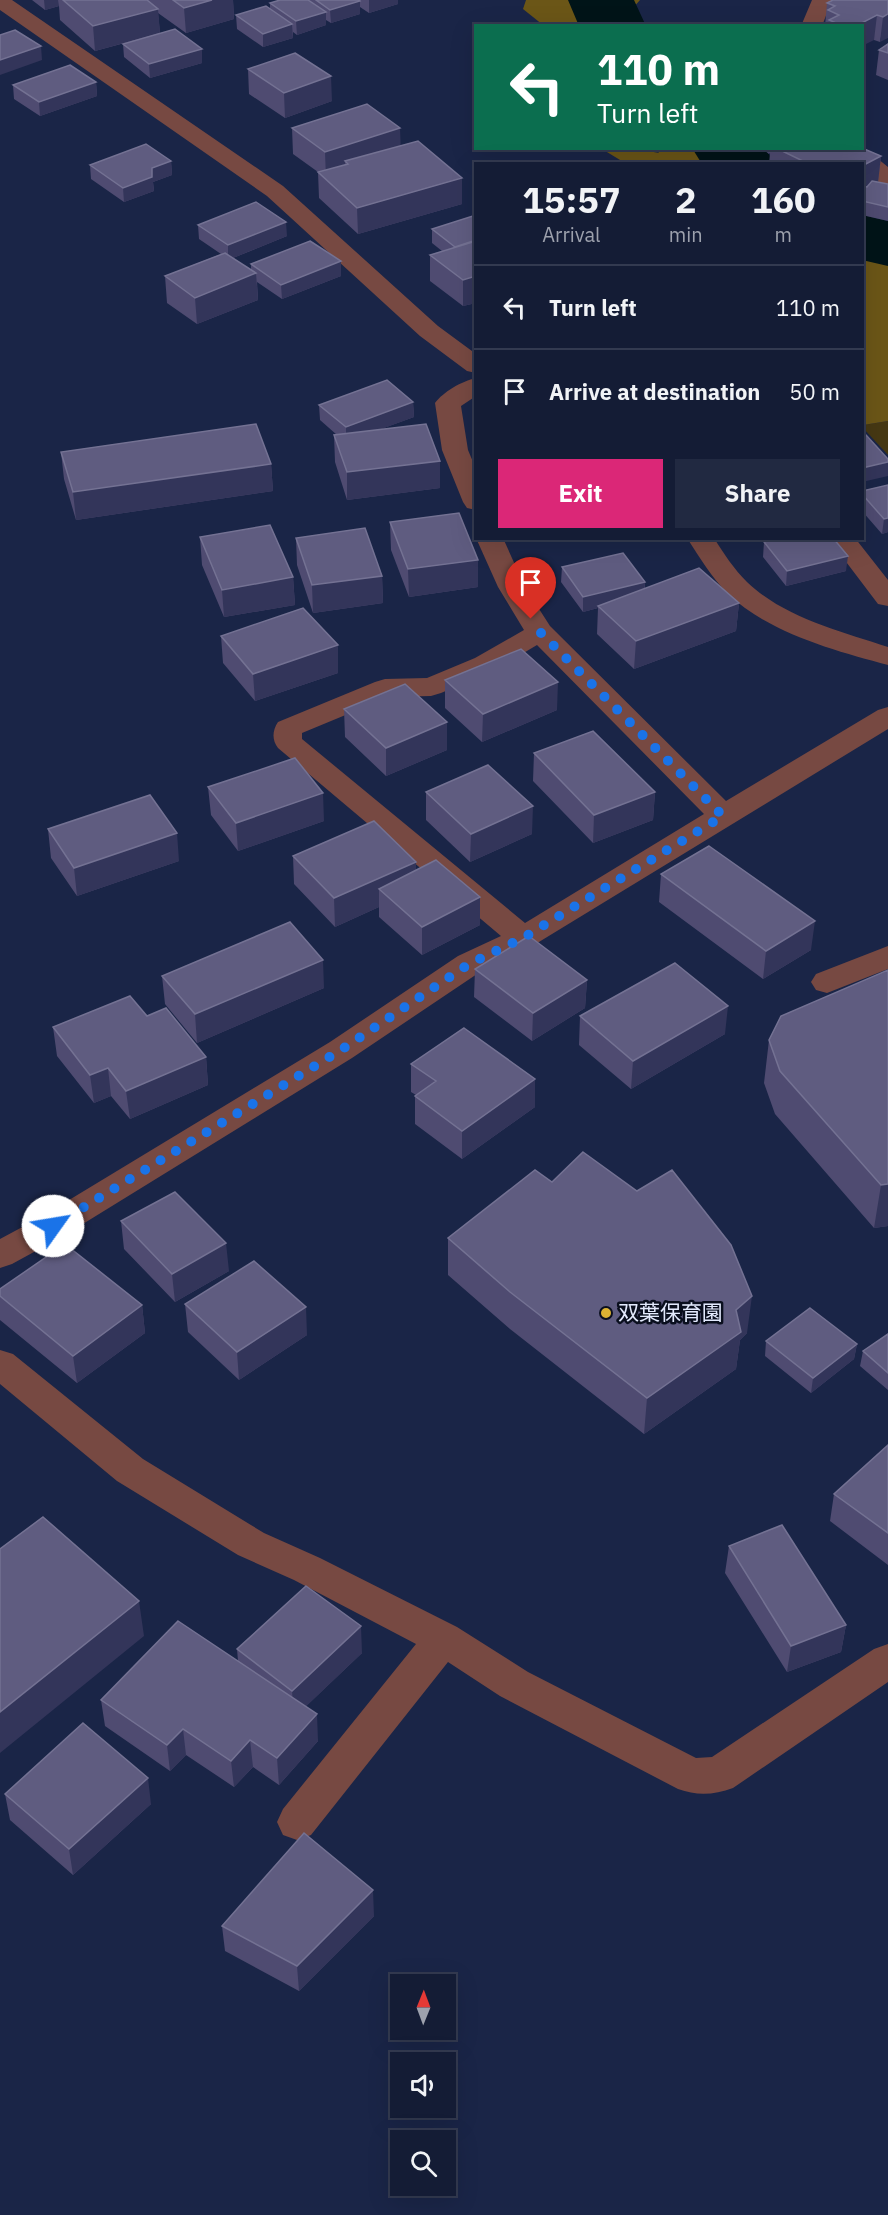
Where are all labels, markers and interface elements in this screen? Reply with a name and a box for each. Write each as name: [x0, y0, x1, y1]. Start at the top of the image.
text: 110 m: [597, 42, 720, 97]
icon: left: [498, 48, 576, 126]
text: Turn left: [597, 95, 698, 130]
text: 15:57: [522, 176, 621, 223]
text: 2: [675, 176, 697, 223]
text: 160: [751, 176, 816, 223]
text: Arrival: [542, 221, 601, 248]
text: min: [669, 221, 703, 248]
text: m: [775, 221, 792, 248]
icon: left: [498, 291, 531, 324]
text: Turn left: [549, 293, 637, 322]
text: 110 m: [776, 293, 840, 322]
icon: arrive: [498, 375, 531, 408]
text: Arrive at destination: [549, 377, 760, 406]
text: 50 m: [789, 377, 840, 406]
button: Exit: [498, 459, 663, 528]
button: Share: [675, 459, 840, 528]
pin: [505, 557, 556, 619]
icon: arrive: [514, 566, 547, 599]
position arrow: [21, 1194, 85, 1258]
place label: 双葉保育園: [618, 1298, 723, 1326]
marker: 双葉保育園: [599, 1306, 613, 1320]
north arrow: [390, 1974, 456, 2040]
map controls: [390, 1974, 456, 2196]
button: sound: [390, 2052, 456, 2118]
button: search: [390, 2130, 456, 2196]

